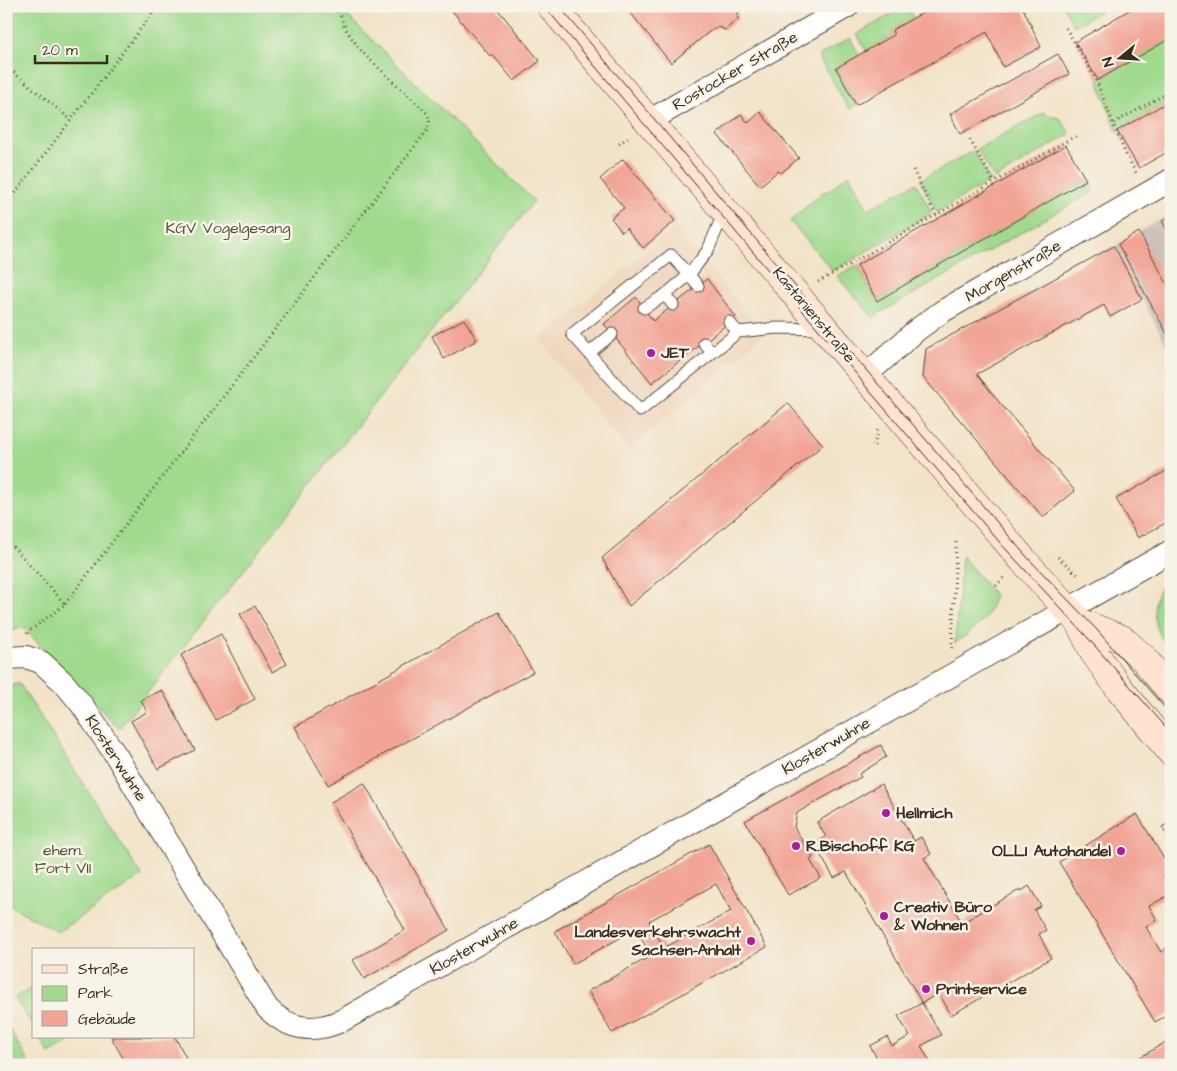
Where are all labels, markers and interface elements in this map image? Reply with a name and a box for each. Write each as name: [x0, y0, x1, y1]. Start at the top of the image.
street label: Rostocker Straße: [668, 26, 802, 116]
scale bar: [35, 32, 108, 64]
north arrow: [1094, 32, 1144, 82]
text: 20 m: [42, 40, 78, 61]
text: N: [1098, 54, 1119, 69]
park label: KGV Vogelgesang: [166, 217, 290, 240]
street label: Morgenstraße: [961, 234, 1066, 308]
street label: Kastanienstraße: [767, 262, 861, 368]
place label: JET: [660, 342, 690, 364]
marker: JET: [645, 347, 657, 359]
street label: Klosterwuhne: [80, 711, 152, 806]
street label: Klosterwuhne: [778, 712, 875, 780]
place label: Hellmich: [896, 802, 953, 824]
marker: Hellmich: [880, 807, 892, 819]
place label: R.Bischoff KG: [806, 835, 916, 857]
park label: ehem. Fort VII: [35, 839, 91, 879]
marker: R.Bischoff KG: [790, 840, 802, 852]
place label: OLLI Autohandel: [992, 840, 1111, 862]
marker: OLLI Autohandel: [1115, 845, 1127, 857]
place label: Creativ Büro & Wohnen: [893, 896, 993, 936]
marker: Creativ Büro & Wohnen: [878, 910, 890, 922]
street label: Klosterwuhne: [426, 912, 523, 980]
place label: Landesverkehrswacht Sachsen-Anhalt: [574, 921, 742, 961]
marker: Landesverkehrswacht Sachsen-Anhalt: [745, 935, 757, 947]
legend: [32, 948, 195, 1038]
text: Straße: [78, 959, 128, 980]
place label: Printservice: [936, 978, 1027, 1000]
text: Park: [78, 983, 113, 1004]
marker: Printservice: [920, 983, 932, 995]
text: Gebäude: [78, 1009, 136, 1030]

